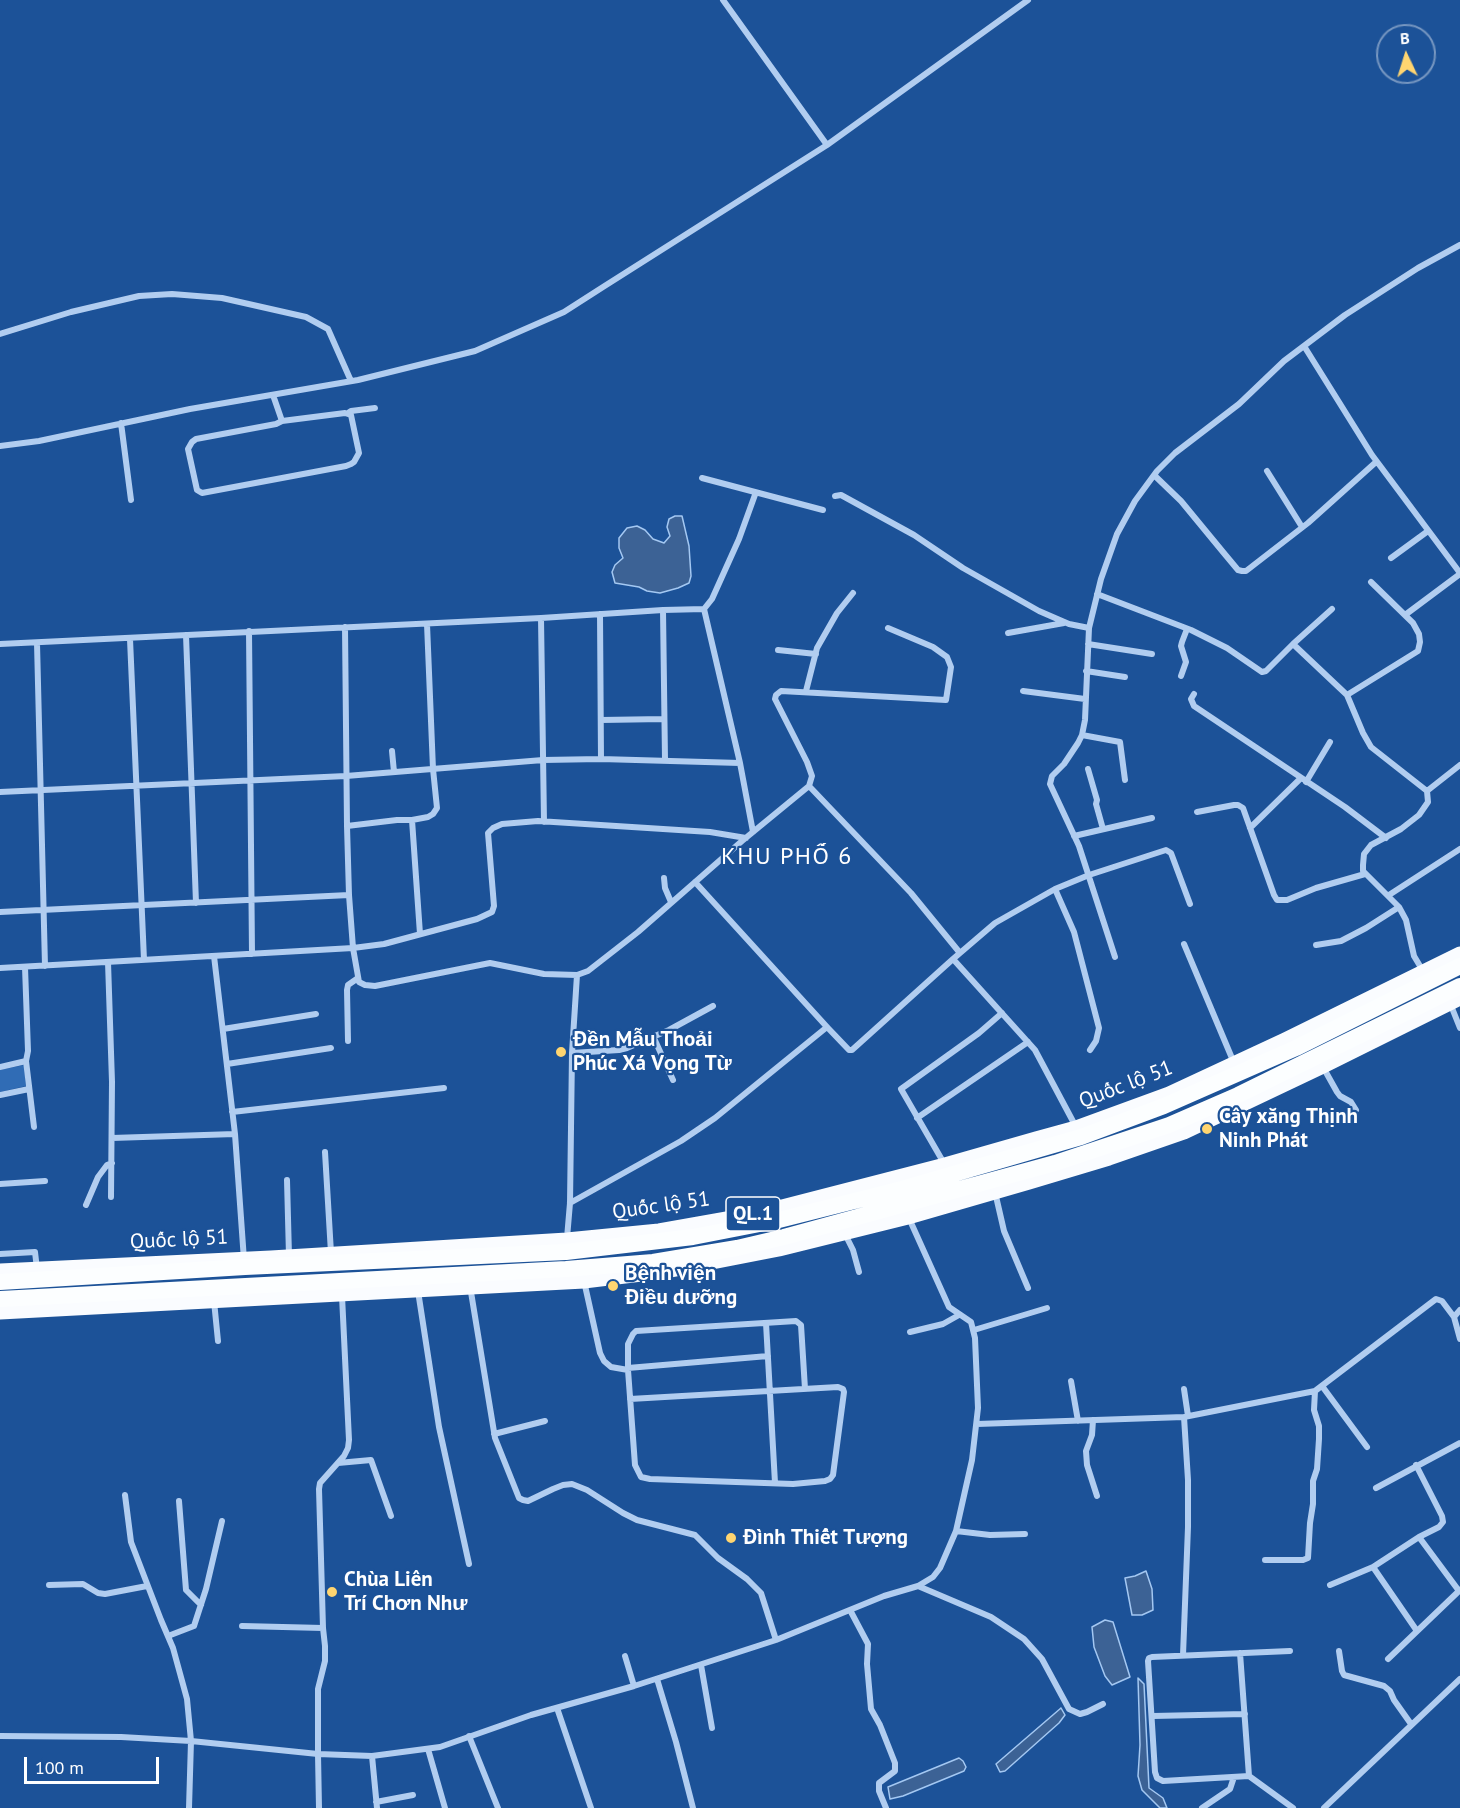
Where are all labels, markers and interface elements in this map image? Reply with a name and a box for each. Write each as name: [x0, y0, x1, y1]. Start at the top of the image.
north arrow: [1376, 24, 1436, 84]
text: B: [1399, 28, 1410, 48]
district label: KHU PHỐ 6: [721, 843, 853, 871]
place label: Đền Mẫu Thoải Phúc Xá Vọng Từ: [573, 1027, 732, 1077]
marker: Đền Mẫu Thoải Phúc Xá Vọng Từ: [554, 1045, 568, 1059]
street label: Quốc lộ 51: [1076, 1056, 1176, 1114]
place label: Cây xăng Thịnh Ninh Phát: [1219, 1104, 1358, 1154]
marker: Cây xăng Thịnh Ninh Phát: [1200, 1122, 1214, 1136]
street label: Quốc lộ 51: [611, 1187, 711, 1225]
road number: QL.1: [726, 1197, 780, 1231]
street label: Quốc lộ 51: [129, 1225, 229, 1255]
place label: Bệnh viện Điều dưỡng: [625, 1261, 737, 1311]
marker: Bệnh viện Điều dưỡng: [606, 1279, 620, 1293]
place label: Đình Thiết Tượng: [743, 1525, 908, 1551]
marker: Đình Thiết Tượng: [724, 1531, 738, 1545]
place label: Chùa Liên Trí Chơn Như: [344, 1567, 467, 1617]
marker: Chùa Liên Trí Chơn Như: [325, 1585, 339, 1599]
scale bar: [27, 1745, 162, 1783]
text: 100 m: [35, 1756, 84, 1779]

